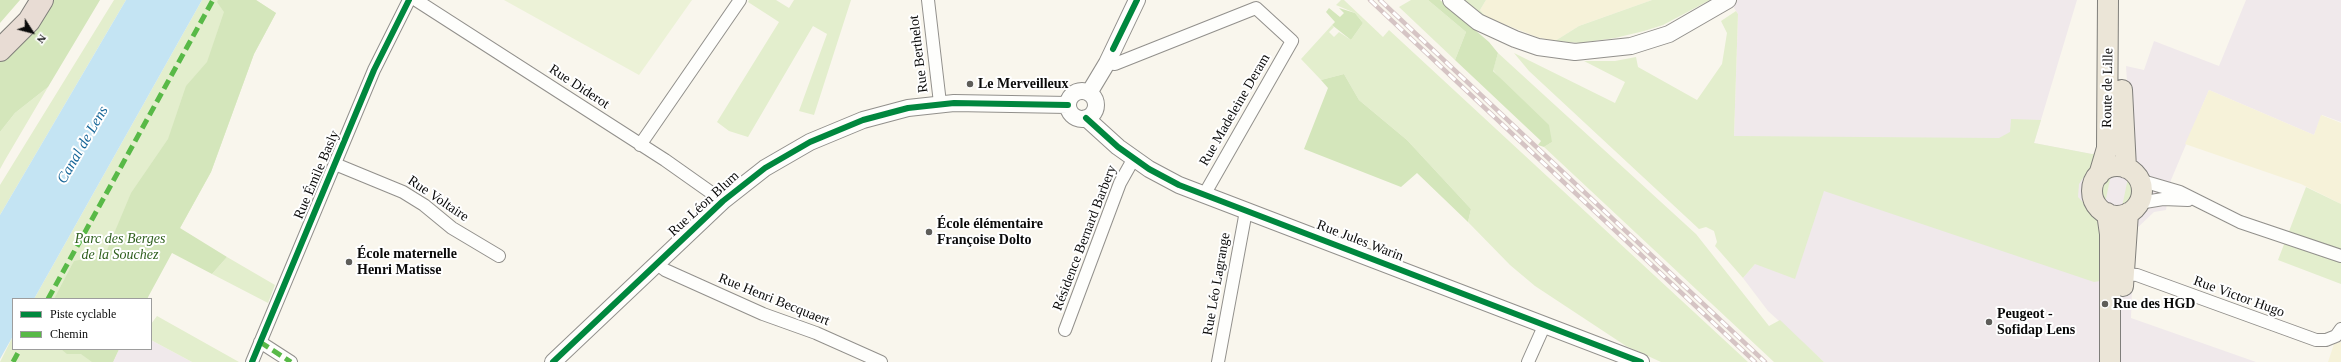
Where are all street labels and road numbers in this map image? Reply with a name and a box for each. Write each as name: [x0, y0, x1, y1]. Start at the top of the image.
street label: Rue Berthelot: [906, 14, 932, 94]
street label: Route de Lille: [2099, 48, 2117, 128]
street label: Rue Madeleine Deram: [1196, 51, 1274, 169]
street label: Rue Diderot: [546, 61, 612, 113]
street label: Rue Émile Basly: [291, 128, 343, 222]
street label: Résidence Bernard Barbery: [1049, 163, 1121, 313]
street label: Rue Léon Blum: [665, 168, 743, 240]
street label: Rue Voltaire: [404, 172, 472, 226]
street label: Rue Jules Warin: [1314, 217, 1406, 265]
street label: Rue Léo Lagrange: [1200, 231, 1234, 337]
street label: Rue Henri Becquaert: [716, 270, 832, 330]
street label: Rue Victor Hugo: [2191, 273, 2287, 321]

